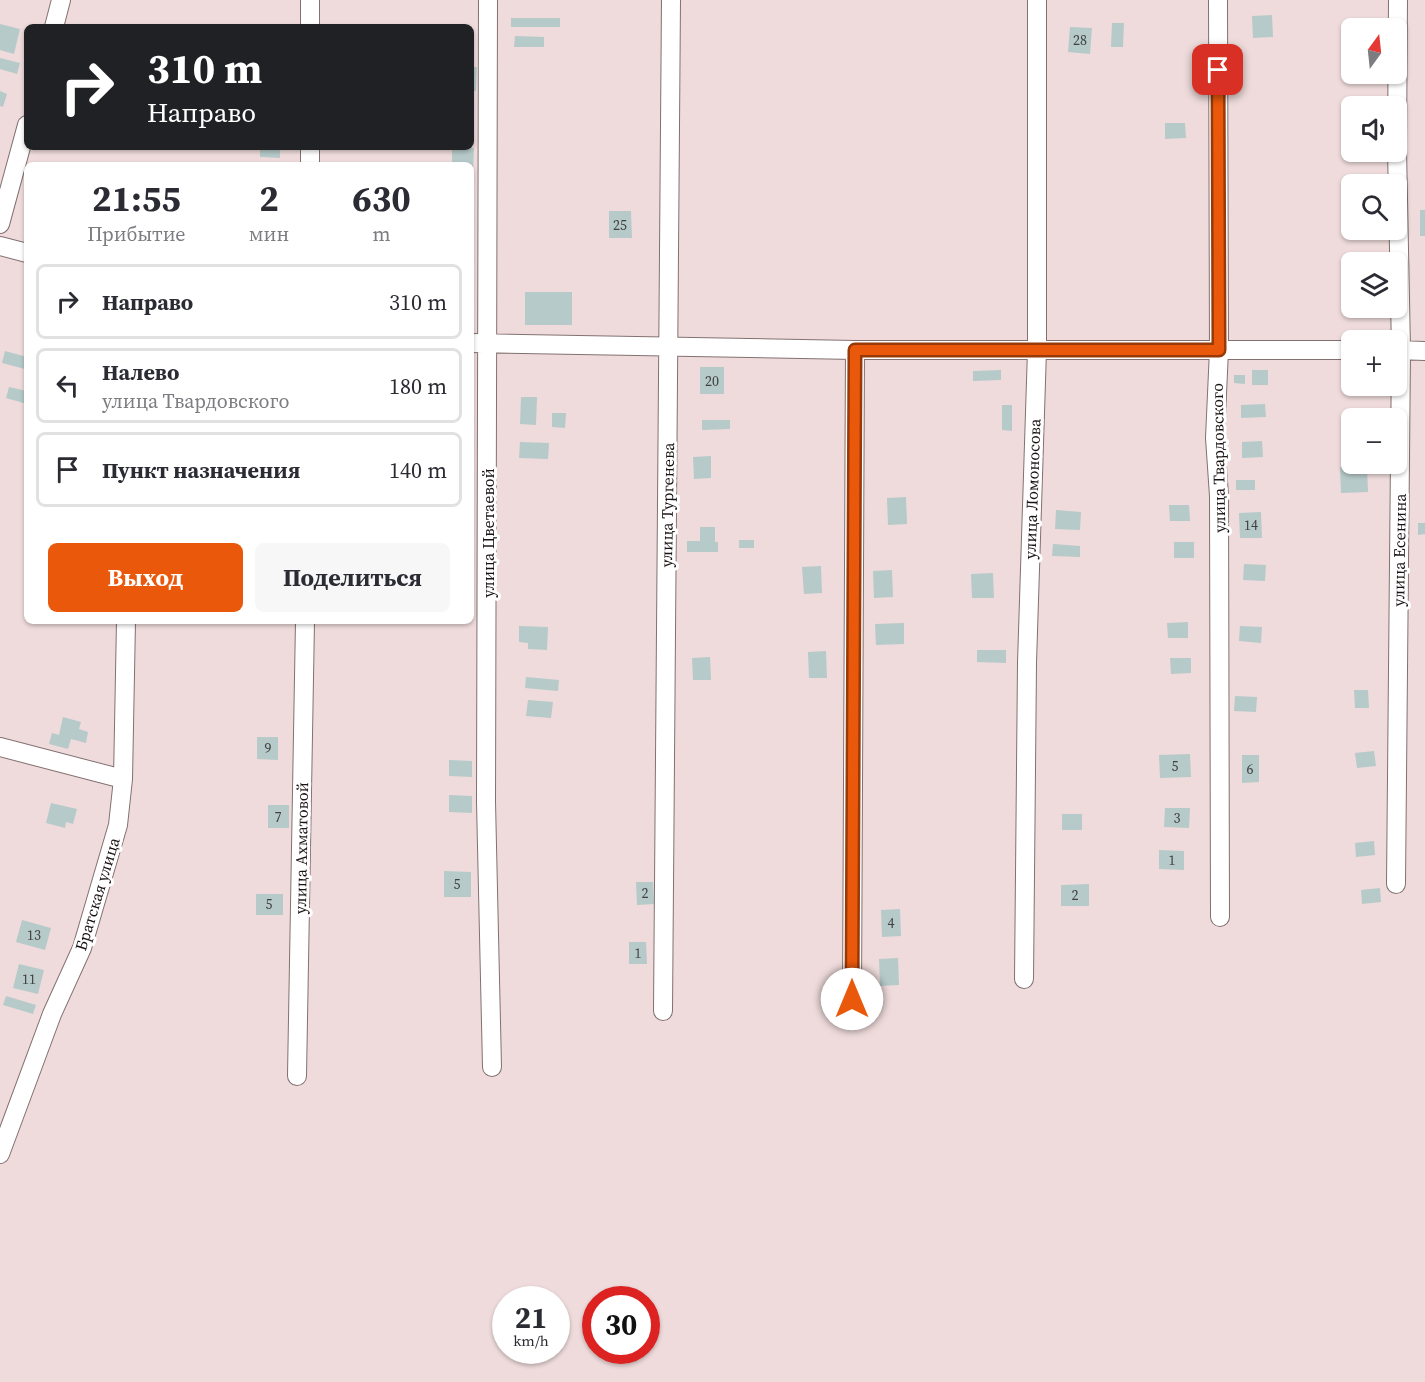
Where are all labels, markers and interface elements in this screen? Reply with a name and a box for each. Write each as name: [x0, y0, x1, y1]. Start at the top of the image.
north arrow: [1341, 18, 1407, 84]
map controls: [1341, 18, 1407, 474]
house number: 28: [1073, 30, 1087, 50]
text: 310 m: [147, 39, 262, 97]
pin: [1192, 44, 1243, 95]
icon: right: [48, 48, 126, 126]
icon: arrive: [1201, 53, 1234, 86]
text: Направо: [147, 94, 256, 131]
button: sound: [1341, 96, 1407, 162]
text: 21:55: [92, 174, 181, 223]
text: 2: [259, 174, 279, 223]
text: 630: [352, 174, 411, 223]
button: search: [1341, 174, 1407, 240]
house number: 25: [613, 215, 627, 235]
text: Прибытие: [87, 220, 186, 248]
text: мин: [249, 220, 289, 248]
text: m: [373, 220, 391, 248]
button: layers: [1341, 252, 1407, 318]
icon: right: [51, 285, 84, 318]
text: Направо: [102, 287, 193, 317]
text: 310 m: [389, 287, 447, 317]
button: +: [1341, 330, 1407, 396]
text: Налево: [102, 357, 179, 387]
icon: left: [51, 369, 84, 402]
text: 180 m: [389, 371, 447, 401]
house number: 20: [705, 371, 719, 391]
street label: улица Твардовского: [1206, 383, 1230, 533]
text: улица Твардовского: [102, 387, 289, 415]
button: −: [1341, 408, 1407, 474]
street label: улица Ломоносова: [1019, 418, 1045, 560]
street label: улица Тургенева: [655, 442, 679, 568]
icon: arrive: [51, 453, 84, 486]
text: Пункт назначения: [102, 455, 300, 485]
text: 140 m: [389, 455, 447, 485]
street label: улица Цветаевой: [477, 468, 499, 598]
street label: улица Есенина: [1387, 492, 1411, 607]
house number: 14: [1244, 515, 1258, 535]
button: Выход: [48, 543, 243, 612]
button: Поделиться: [255, 543, 450, 612]
house number: 9: [265, 738, 272, 758]
house number: 5: [1172, 756, 1179, 776]
house number: 6: [1247, 759, 1254, 779]
street label: улица Ахматовой: [289, 782, 313, 914]
house number: 7: [275, 807, 282, 827]
house number: 3: [1174, 808, 1181, 828]
street label: Братская улица: [69, 834, 125, 953]
house number: 1: [1169, 850, 1176, 870]
house number: 5: [454, 874, 461, 894]
house number: 2: [642, 883, 649, 903]
house number: 2: [1072, 885, 1079, 905]
house number: 5: [266, 894, 273, 914]
house number: 4: [888, 913, 895, 933]
house number: 13: [27, 925, 41, 945]
house number: 1: [635, 943, 642, 963]
position arrow: [820, 967, 884, 1031]
house number: 11: [22, 969, 36, 989]
speed limit sign: 30: [582, 1286, 660, 1364]
text: 21: [515, 1297, 547, 1338]
text: km/h: [513, 1330, 549, 1351]

